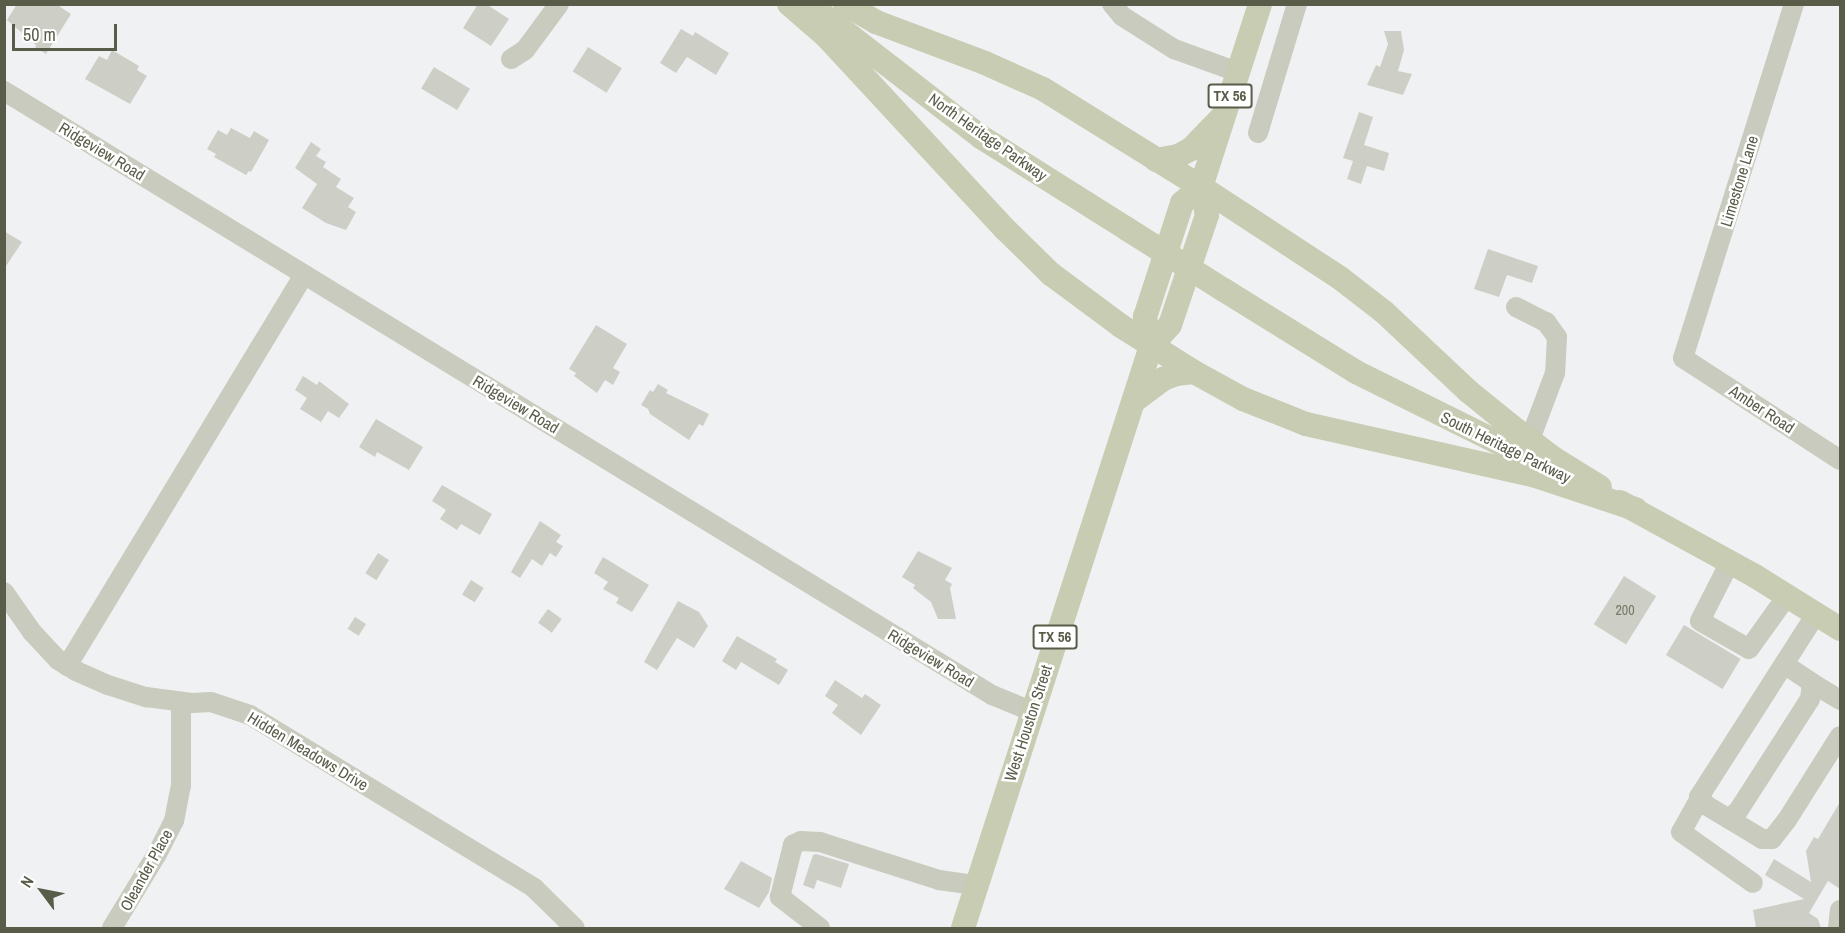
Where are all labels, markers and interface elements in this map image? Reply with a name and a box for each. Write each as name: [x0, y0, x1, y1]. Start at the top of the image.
scale bar: [15, 12, 120, 50]
text: 50 m: [23, 22, 56, 47]
road number: TX 56: [1208, 84, 1252, 108]
street label: North Heritage Parkway: [925, 89, 1051, 185]
street label: Ridgeview Road: [55, 118, 149, 184]
street label: Limestone Lane: [1716, 133, 1762, 229]
street label: Ridgeview Road: [469, 371, 563, 437]
street label: Amber Road: [1726, 381, 1798, 437]
street label: South Heritage Parkway: [1438, 407, 1574, 487]
house number: 200: [1615, 602, 1635, 618]
street label: Ridgeview Road: [884, 625, 978, 691]
road number: TX 56: [1032, 625, 1078, 649]
street label: West Houston Street: [1000, 663, 1056, 783]
street label: Hidden Meadows Drive: [244, 707, 372, 795]
street label: Oleander Place: [116, 826, 176, 914]
north arrow: [12, 861, 72, 921]
text: N: [15, 872, 39, 891]

